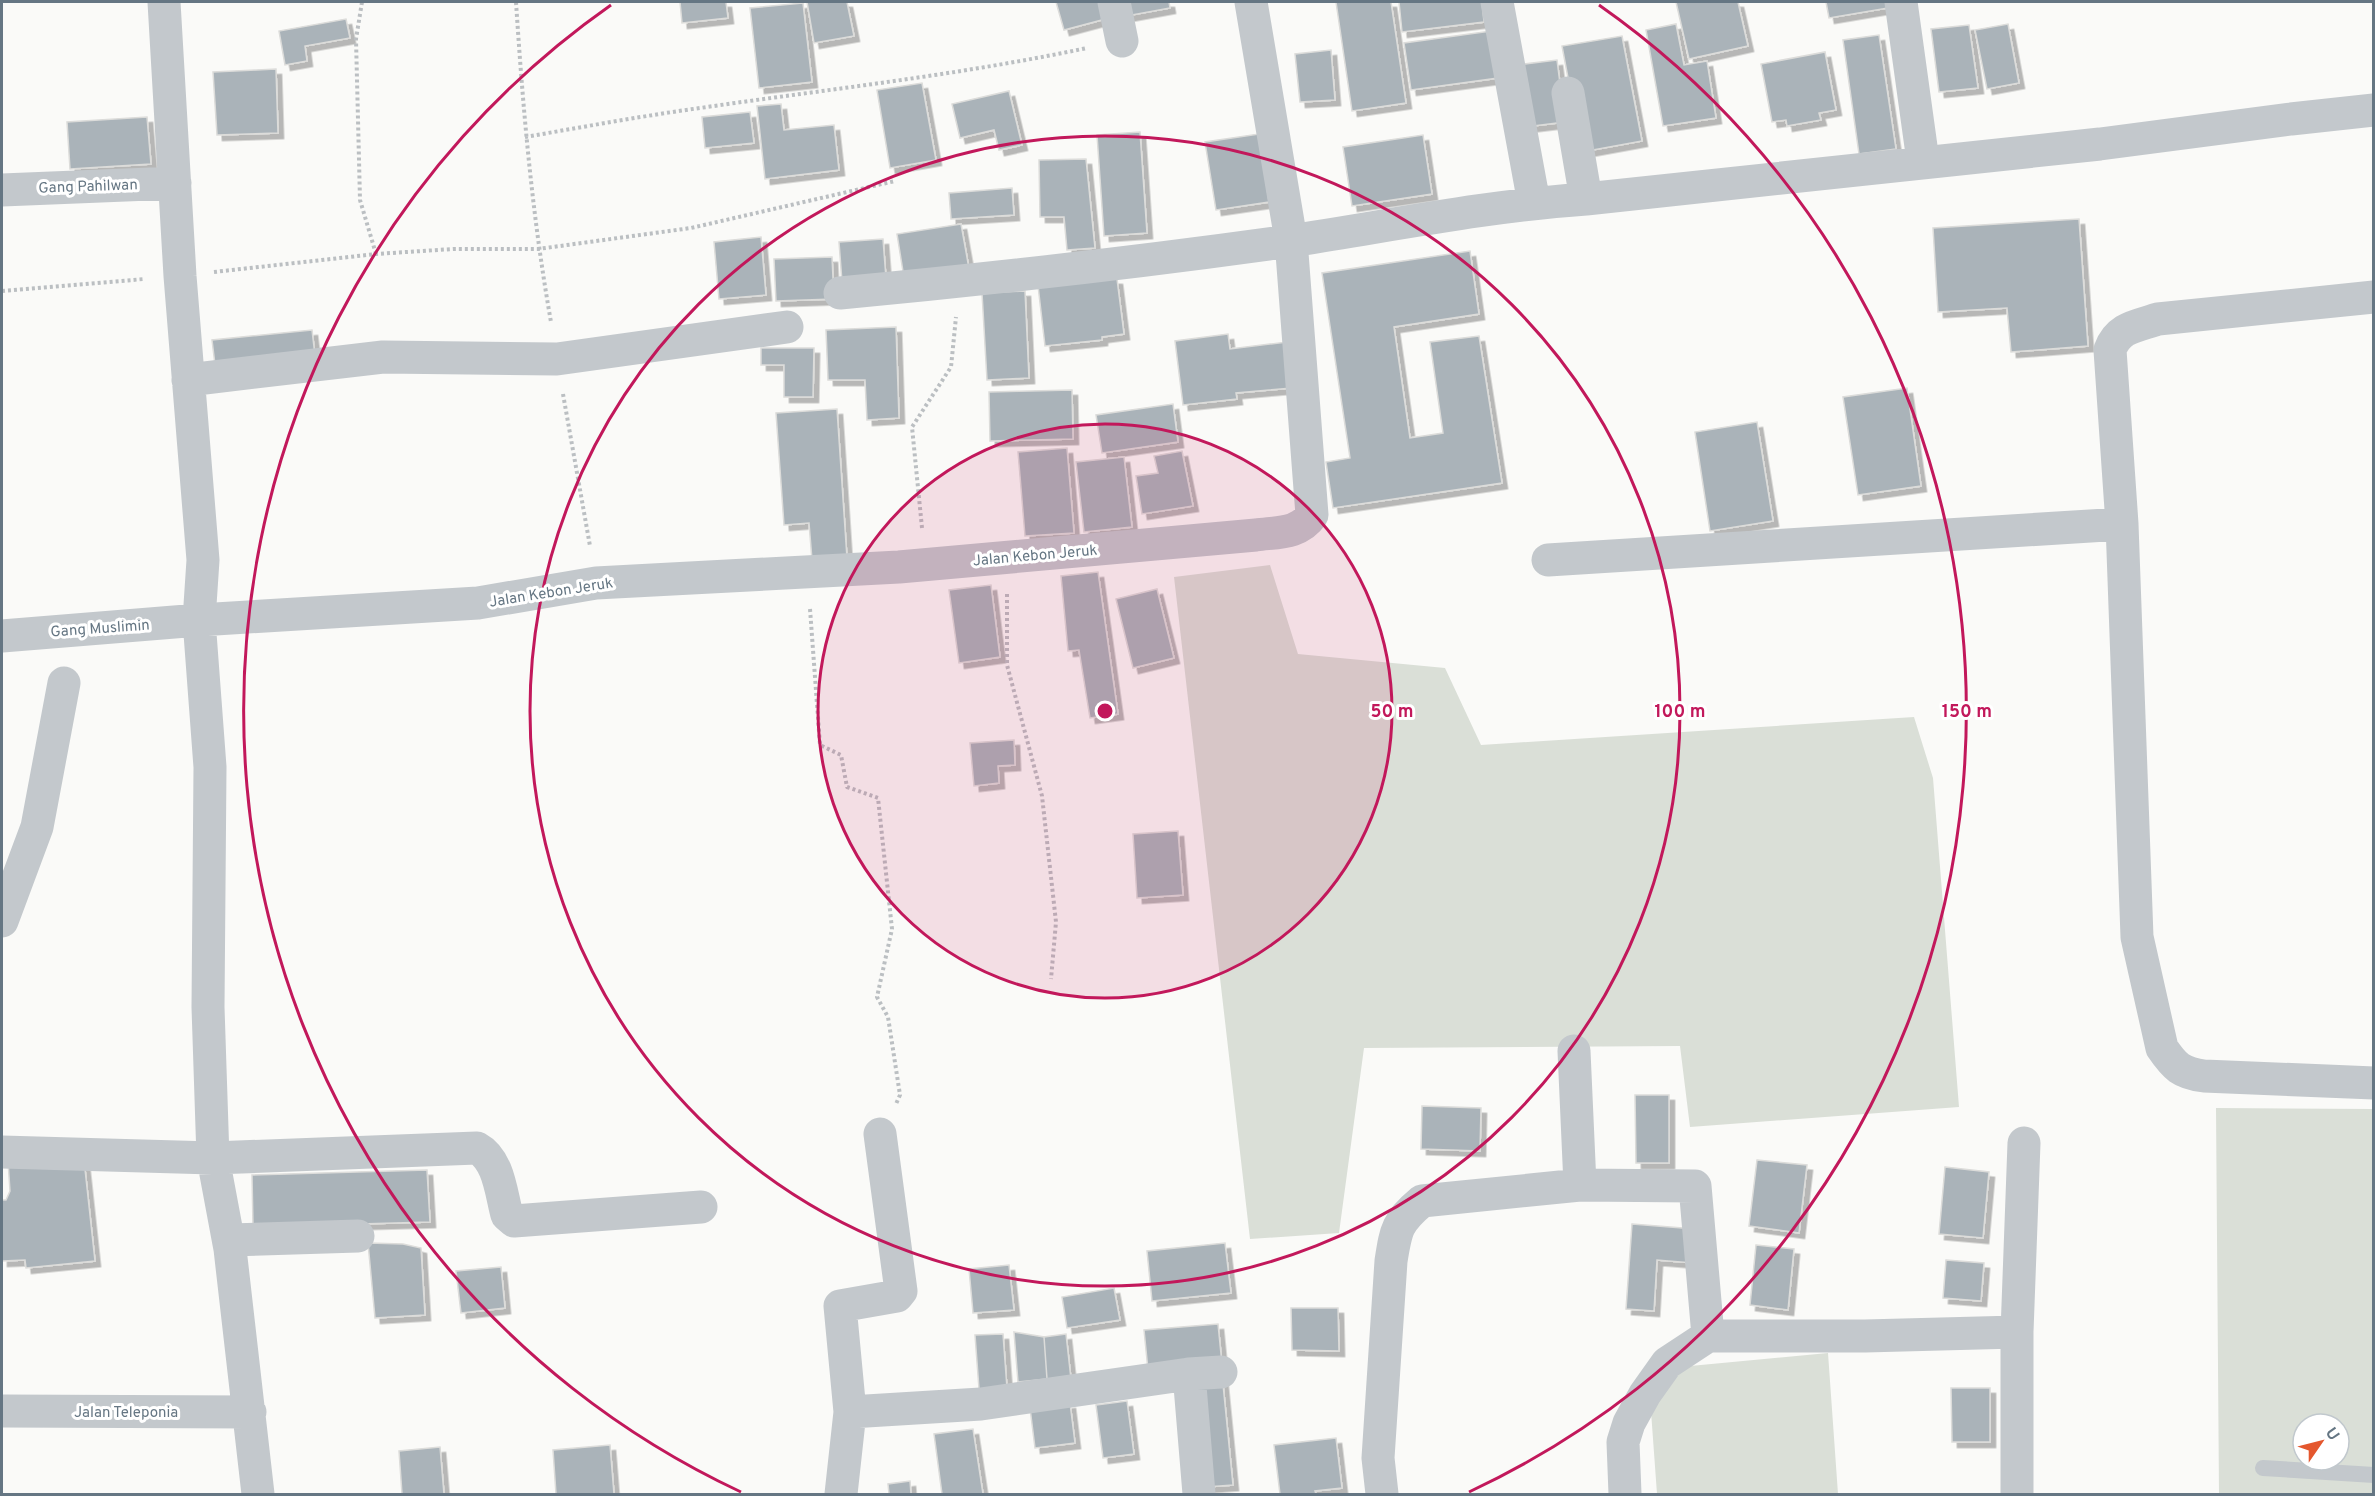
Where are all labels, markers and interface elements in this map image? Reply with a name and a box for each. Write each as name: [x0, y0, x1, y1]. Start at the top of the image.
street label: Gang Pahilwan: [38, 176, 138, 199]
street label: Jalan Kebon Jeruk: [972, 542, 1098, 571]
street label: Jalan Kebon Jeruk: [488, 574, 615, 613]
street label: Gang Muslimin: [50, 617, 150, 642]
centre of rings: [1095, 701, 1115, 721]
text: 50 m: [1370, 701, 1414, 724]
text: 100 m: [1654, 701, 1706, 724]
text: 150 m: [1942, 701, 1992, 724]
street label: Jalan Teleponia: [74, 1404, 178, 1423]
north arrow: [2291, 1412, 2351, 1472]
text: U: [2320, 1424, 2343, 1445]

